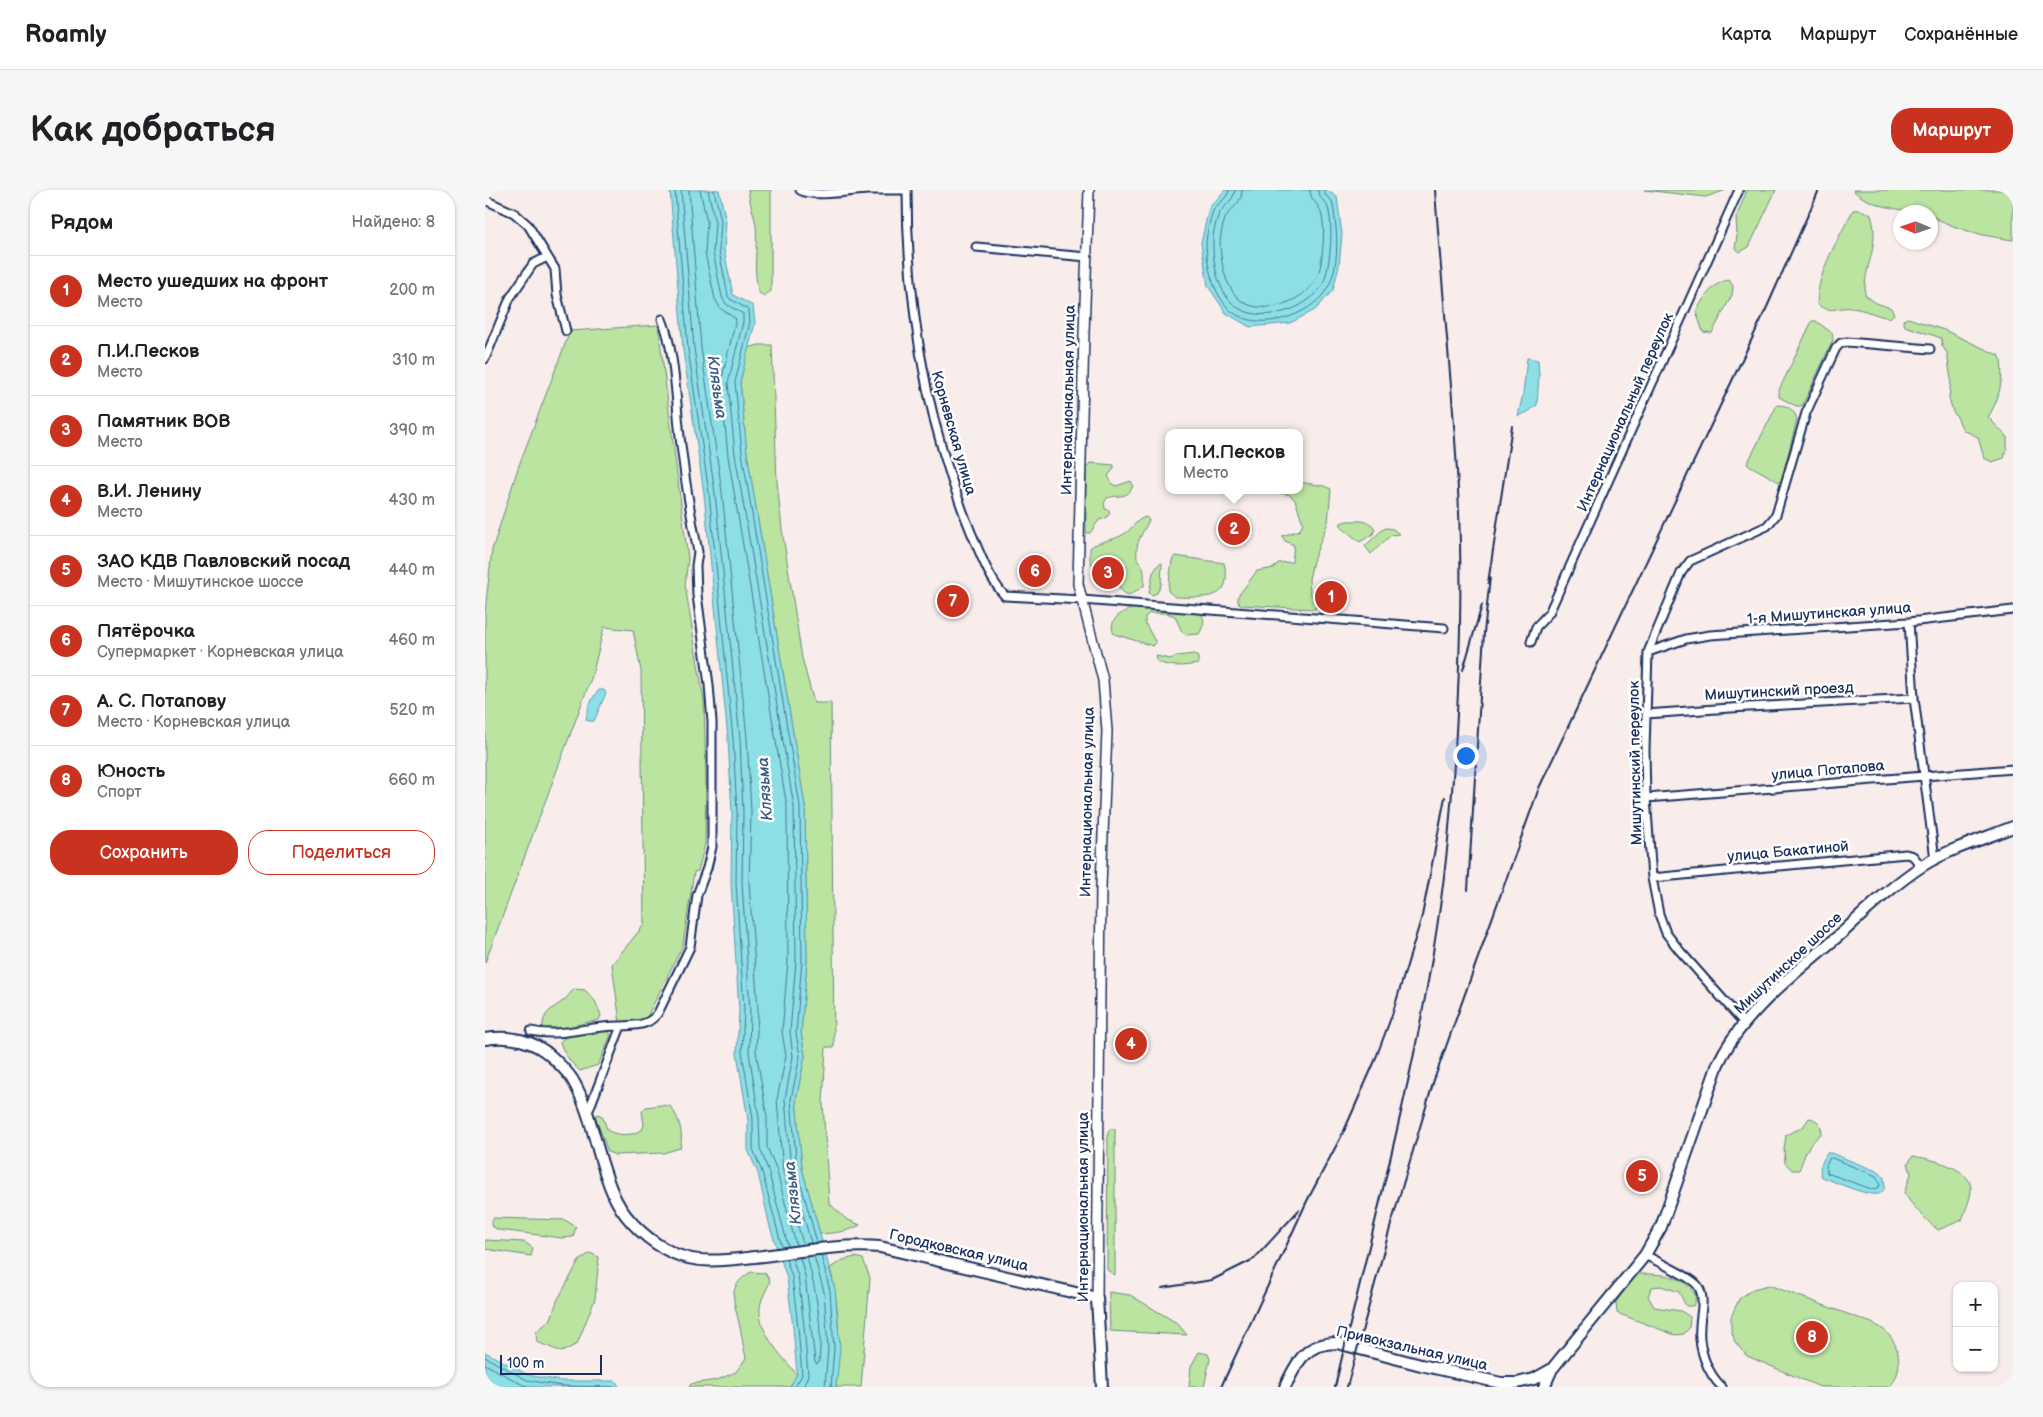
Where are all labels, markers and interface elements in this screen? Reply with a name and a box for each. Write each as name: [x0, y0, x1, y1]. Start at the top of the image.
text: Roamly: [25, 20, 106, 49]
text: Карта: [1721, 24, 1772, 45]
text: Маршрут: [1800, 24, 1876, 45]
text: Сохранённые: [1904, 24, 2018, 45]
button: Маршрут: [1891, 108, 2013, 153]
text: Как добраться: [30, 109, 276, 152]
north arrow: [1893, 205, 1938, 250]
text: Рядом: [50, 210, 113, 235]
text: Найдено: 8: [352, 213, 435, 232]
text: Место ушедших на фронт: [97, 270, 328, 293]
text: 1: [63, 281, 69, 300]
text: 200 m: [389, 281, 435, 300]
text: Место: [97, 293, 143, 312]
street label: Интернациональная улица: [1057, 305, 1080, 495]
street label: Интернациональный переулок: [1573, 310, 1678, 515]
text: П.И.Песков: [97, 340, 199, 363]
text: 2: [61, 351, 71, 370]
text: 310 m: [392, 351, 435, 370]
water label: Клязьма: [703, 354, 730, 420]
text: Место: [97, 363, 143, 382]
street label: Корневская улица: [927, 369, 980, 498]
text: Памятник ВОВ: [97, 410, 230, 433]
text: 3: [61, 421, 71, 440]
text: 390 m: [389, 421, 435, 440]
popup: [1165, 429, 1303, 494]
text: Место: [97, 433, 143, 452]
text: П.И.Песков: [1183, 441, 1285, 464]
text: Место: [1183, 464, 1228, 483]
text: В.И. Ленину: [97, 480, 202, 503]
text: 4: [61, 491, 71, 510]
text: 430 m: [388, 491, 435, 510]
text: Место: [97, 503, 143, 522]
pin: 2: [1218, 510, 1250, 548]
text: ЗАО КДВ Павловский посад: [97, 550, 350, 573]
pin: 6: [1019, 552, 1051, 590]
pin: 3: [1092, 554, 1124, 592]
text: 5: [61, 561, 71, 580]
text: 440 m: [389, 561, 435, 580]
text: Место · Мишутинское шоссе: [97, 573, 303, 592]
pin: 1: [1315, 578, 1347, 616]
pin: 7: [937, 582, 969, 620]
street label: 1-я Мишутинская улица: [1746, 598, 1912, 629]
text: Пятёрочка: [97, 620, 195, 643]
text: 6: [61, 631, 71, 650]
text: 460 m: [389, 631, 435, 650]
text: Супермаркет · Корневская улица: [97, 643, 344, 662]
street label: Мишутинский проезд: [1704, 678, 1854, 705]
street label: Мишутинский переулок: [1625, 680, 1646, 845]
text: А. С. Потапову: [97, 690, 226, 713]
text: 7: [62, 701, 70, 720]
text: 520 m: [389, 701, 435, 720]
street label: Интернациональная улица: [1076, 707, 1099, 897]
text: Место · Корневская улица: [97, 713, 290, 732]
your location: [1453, 743, 1479, 769]
water label: Клязьма: [754, 756, 777, 821]
street label: улица Потапова: [1771, 756, 1885, 785]
text: Юность: [97, 760, 165, 783]
text: 8: [61, 771, 71, 790]
text: 660 m: [388, 771, 435, 790]
text: Спорт: [97, 783, 142, 802]
button: Сохранить: [50, 830, 238, 875]
button: Поделиться: [248, 830, 435, 875]
street label: улица Бакатиной: [1727, 837, 1849, 866]
street label: Мишутинское шоссе: [1730, 908, 1846, 1018]
pin: 4: [1115, 1025, 1147, 1063]
street label: Интернациональная улица: [1074, 1112, 1093, 1302]
pin: 5: [1626, 1157, 1658, 1195]
water label: Клязьма: [781, 1160, 806, 1226]
street label: Городковская улица: [887, 1225, 1030, 1276]
map controls: [1953, 1282, 1998, 1372]
button: +: [1953, 1282, 1998, 1327]
pin: 8: [1796, 1318, 1828, 1356]
street label: Привокзальная улица: [1334, 1322, 1490, 1375]
button: −: [1953, 1327, 1998, 1372]
scale bar: [500, 1352, 603, 1375]
text: 100 m: [507, 1355, 544, 1372]

